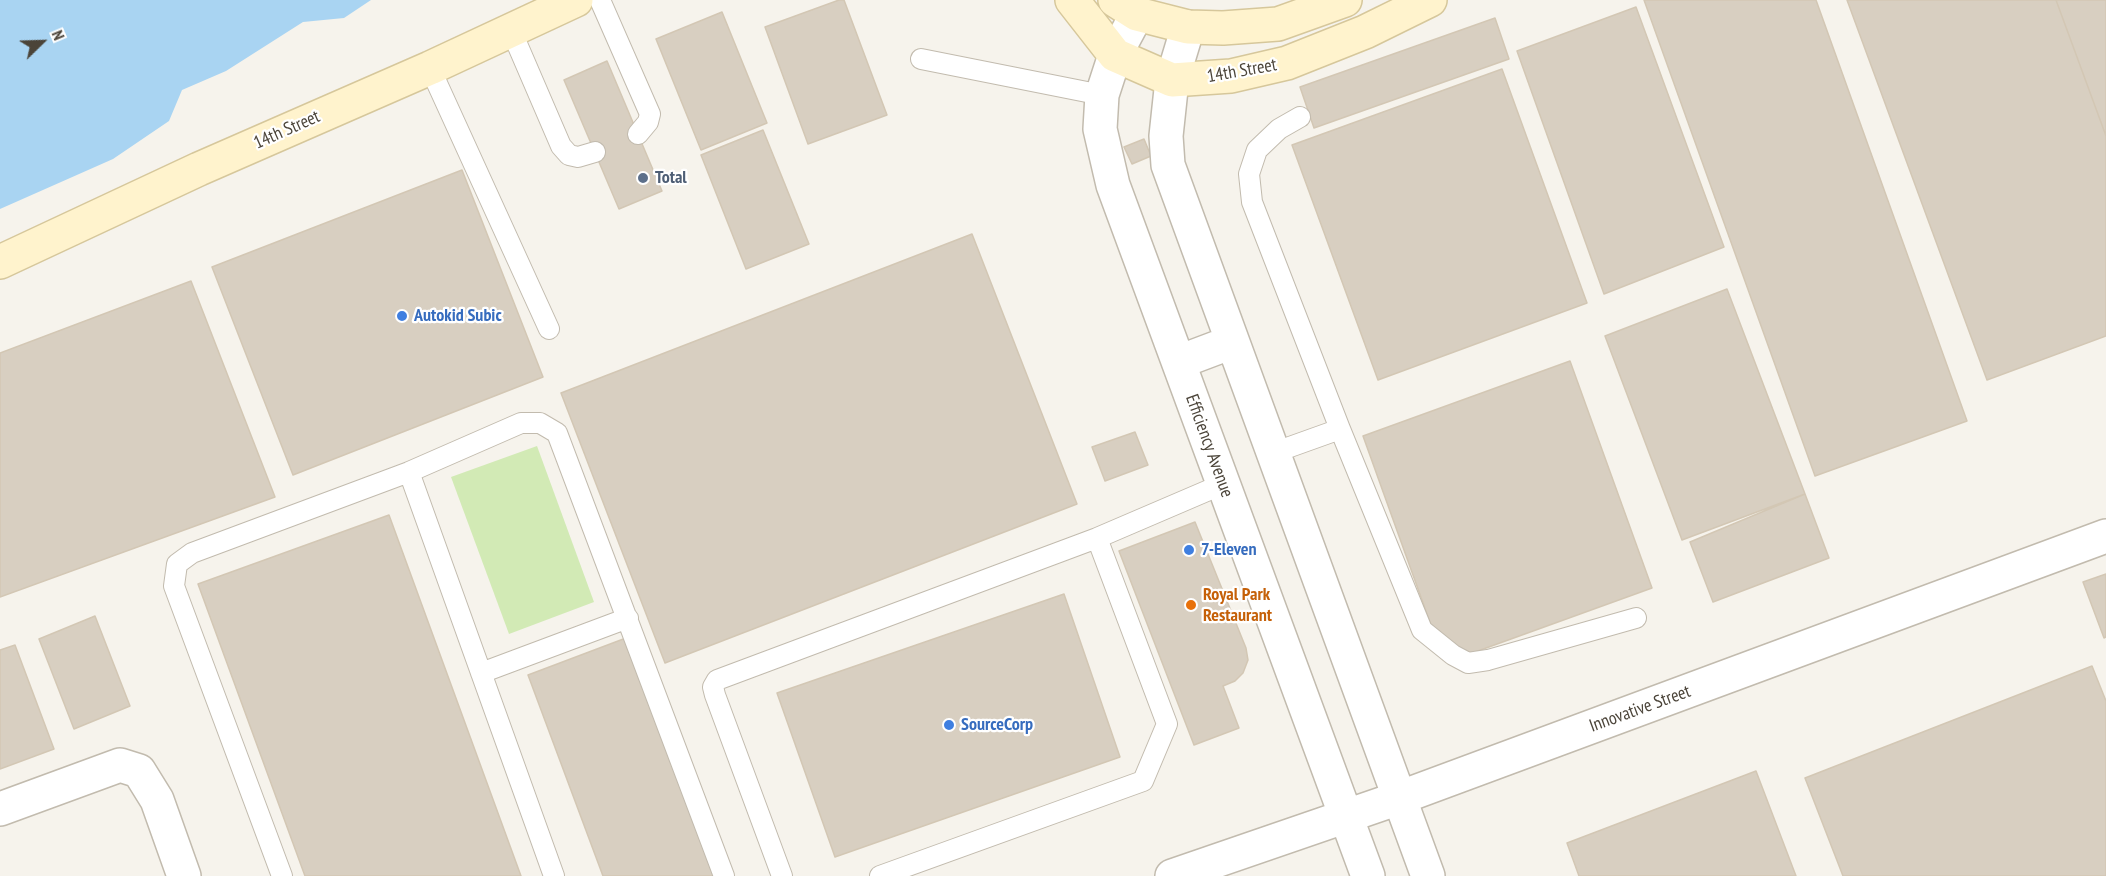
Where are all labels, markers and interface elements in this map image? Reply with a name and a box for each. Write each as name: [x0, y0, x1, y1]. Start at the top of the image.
north arrow: [12, 12, 72, 72]
text: N: [48, 27, 69, 43]
street label: 14th Street: [1206, 54, 1278, 88]
street label: 14th Street: [251, 106, 323, 154]
place label: Total: [655, 167, 687, 189]
marker: Total: [636, 171, 650, 185]
place label: Autokid Subic: [414, 305, 502, 327]
marker: Autokid Subic: [395, 309, 409, 323]
street label: Efficiency Avenue: [1180, 391, 1238, 501]
place label: 7-Eleven: [1201, 539, 1257, 561]
marker: 7-Eleven: [1182, 543, 1196, 557]
place label: Royal Park Restaurant: [1203, 584, 1272, 626]
marker: Royal Park Restaurant: [1184, 598, 1198, 612]
street label: Innovative Street: [1586, 681, 1694, 737]
place label: SourceCorp: [961, 714, 1033, 736]
marker: SourceCorp: [942, 718, 956, 732]

